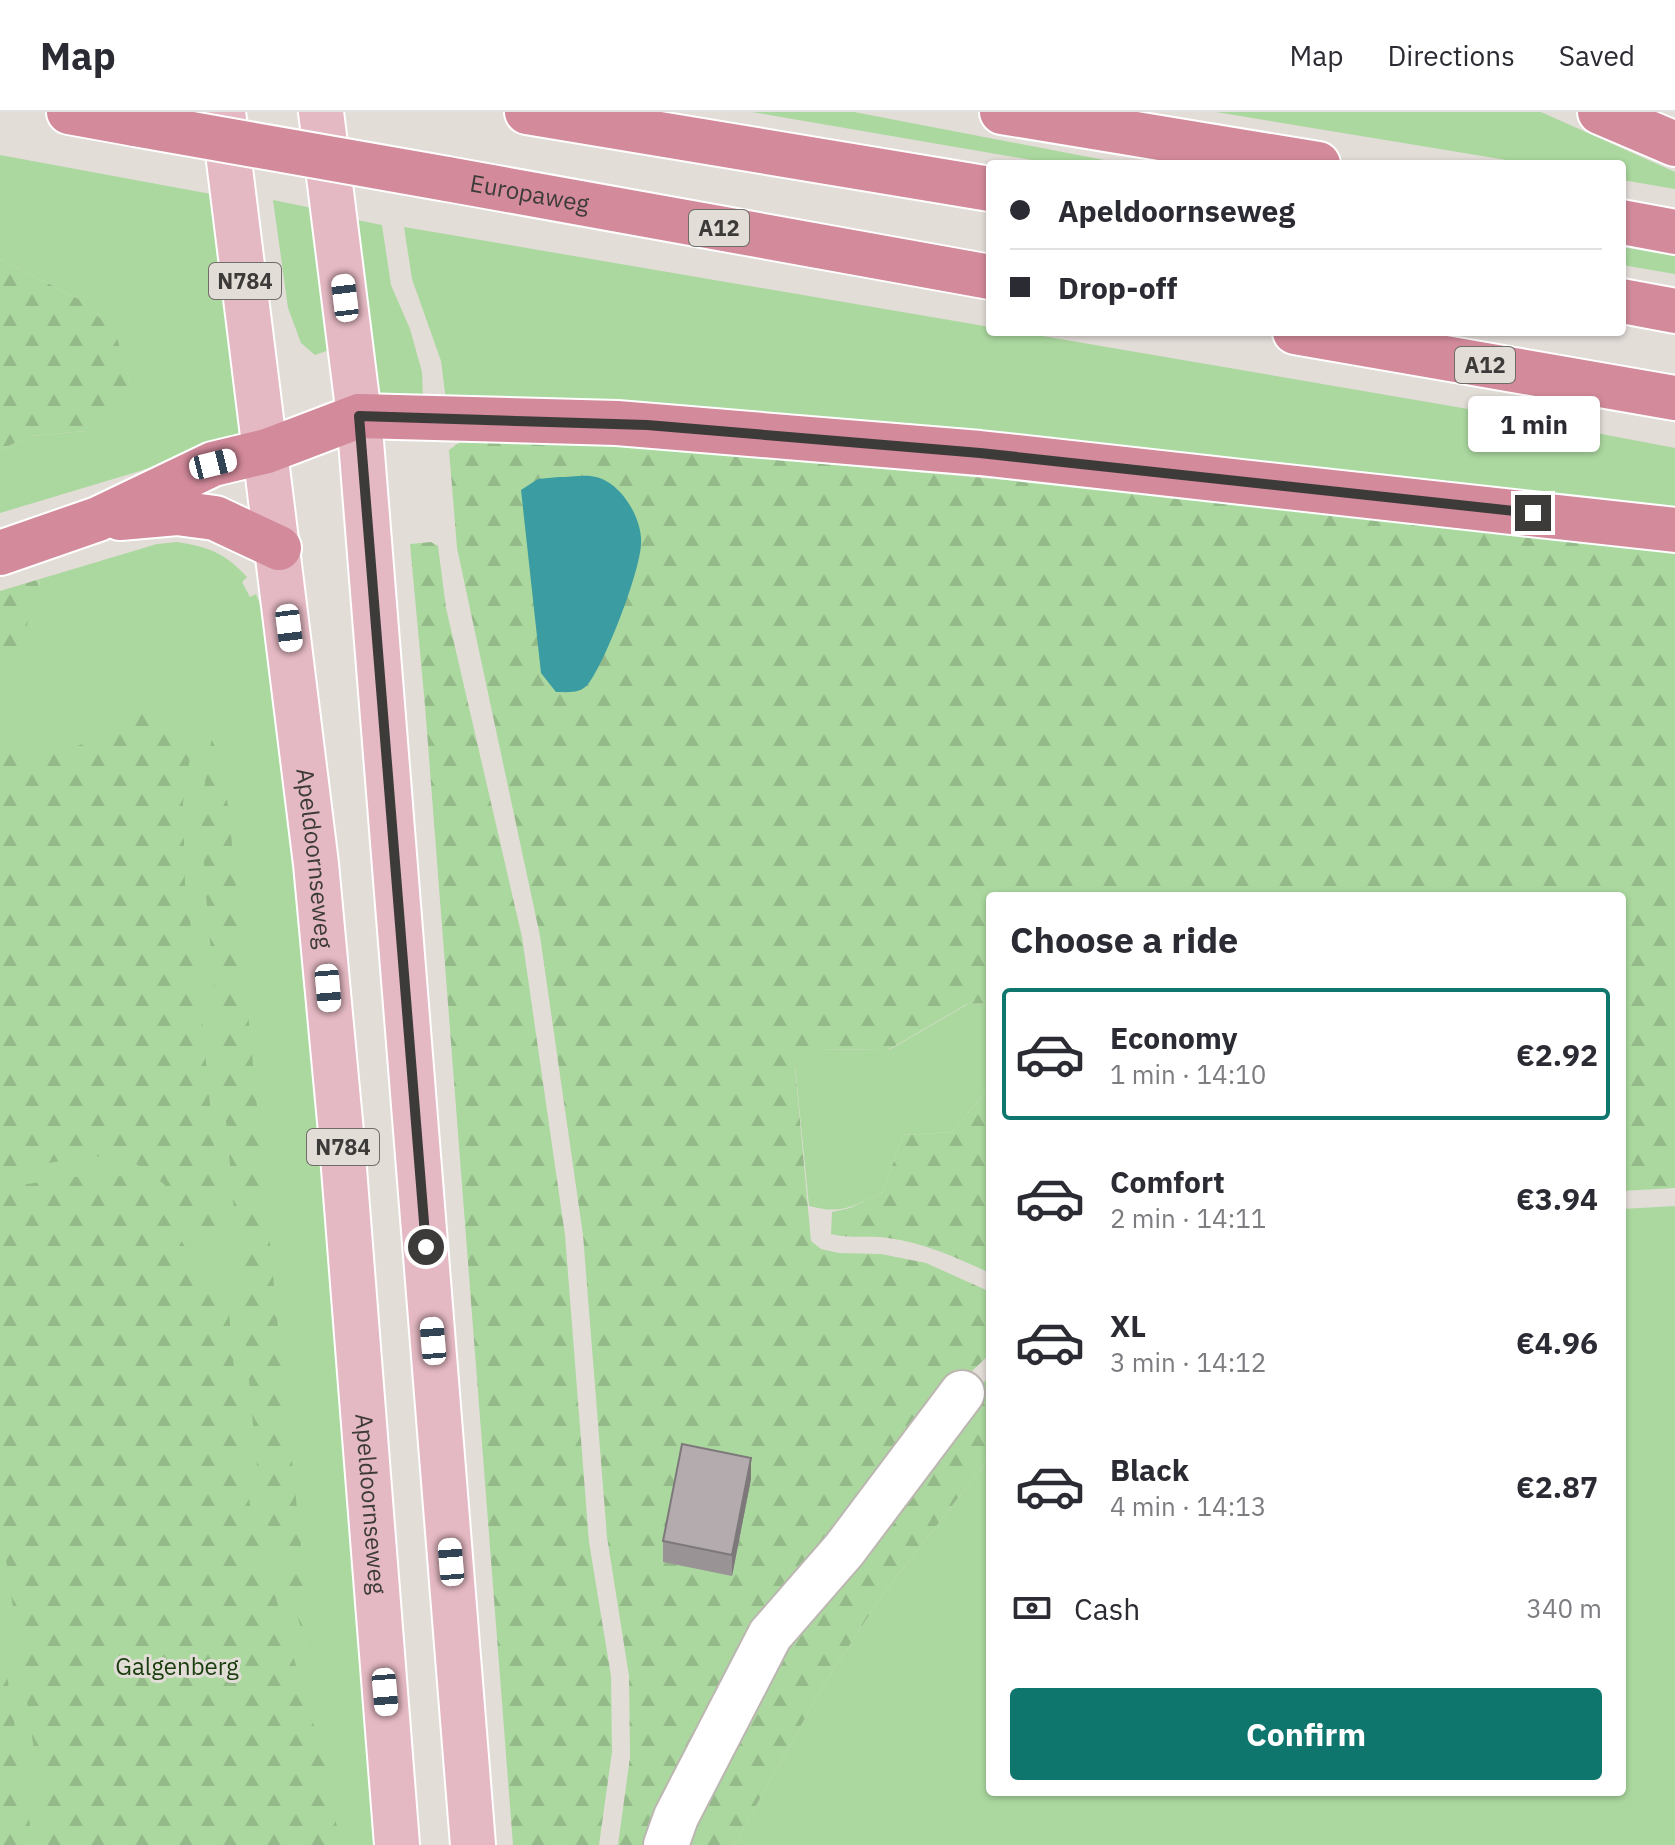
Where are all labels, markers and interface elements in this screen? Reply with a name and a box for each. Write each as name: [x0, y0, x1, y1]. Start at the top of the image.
text: Map: [40, 31, 116, 80]
text: Map: [1289, 37, 1343, 74]
text: Directions: [1387, 37, 1515, 74]
text: Saved: [1559, 37, 1635, 74]
street label: Europaweg: [468, 166, 592, 219]
text: Apeldoornseweg: [1058, 191, 1295, 230]
road number: A12: [689, 210, 749, 246]
road number: N784: [209, 263, 281, 299]
text: Drop-off: [1058, 268, 1177, 307]
car: [330, 273, 360, 323]
road number: A12: [1455, 347, 1515, 383]
callout: 1 min: [1467, 397, 1599, 453]
text: 1 min: [1500, 407, 1568, 441]
car: [187, 447, 239, 481]
route end: [1515, 495, 1551, 531]
car: [274, 603, 304, 653]
street label: Apeldoornseweg: [289, 766, 341, 950]
text: Choose a ride: [1010, 916, 1238, 963]
car: [314, 963, 342, 1013]
icon: car: [1014, 1018, 1086, 1090]
text: Economy: [1110, 1018, 1238, 1057]
text: €2.92: [1516, 1035, 1598, 1074]
text: 1 min · 14:10: [1110, 1057, 1266, 1091]
road number: N784: [307, 1129, 379, 1165]
icon: car: [1014, 1162, 1086, 1234]
text: Comfort: [1110, 1162, 1225, 1201]
text: €3.94: [1516, 1179, 1598, 1218]
text: 2 min · 14:11: [1110, 1201, 1266, 1235]
route start: [408, 1229, 444, 1265]
icon: car: [1014, 1306, 1086, 1378]
text: XL: [1110, 1306, 1146, 1345]
car: [419, 1316, 447, 1366]
text: €4.96: [1516, 1323, 1598, 1362]
text: 3 min · 14:12: [1110, 1345, 1266, 1379]
street label: Apeldoornseweg: [348, 1412, 394, 1596]
icon: car: [1014, 1450, 1086, 1522]
text: Black: [1110, 1450, 1189, 1489]
text: €2.87: [1516, 1467, 1598, 1506]
text: 4 min · 14:13: [1110, 1489, 1266, 1523]
car: [437, 1537, 465, 1587]
icon: cash: [1010, 1586, 1054, 1630]
text: Cash: [1074, 1589, 1140, 1628]
text: 340 m: [1526, 1591, 1602, 1625]
park label: Galgenberg: [115, 1650, 239, 1682]
car: [371, 1667, 399, 1717]
button: Confirm: [1010, 1688, 1602, 1780]

